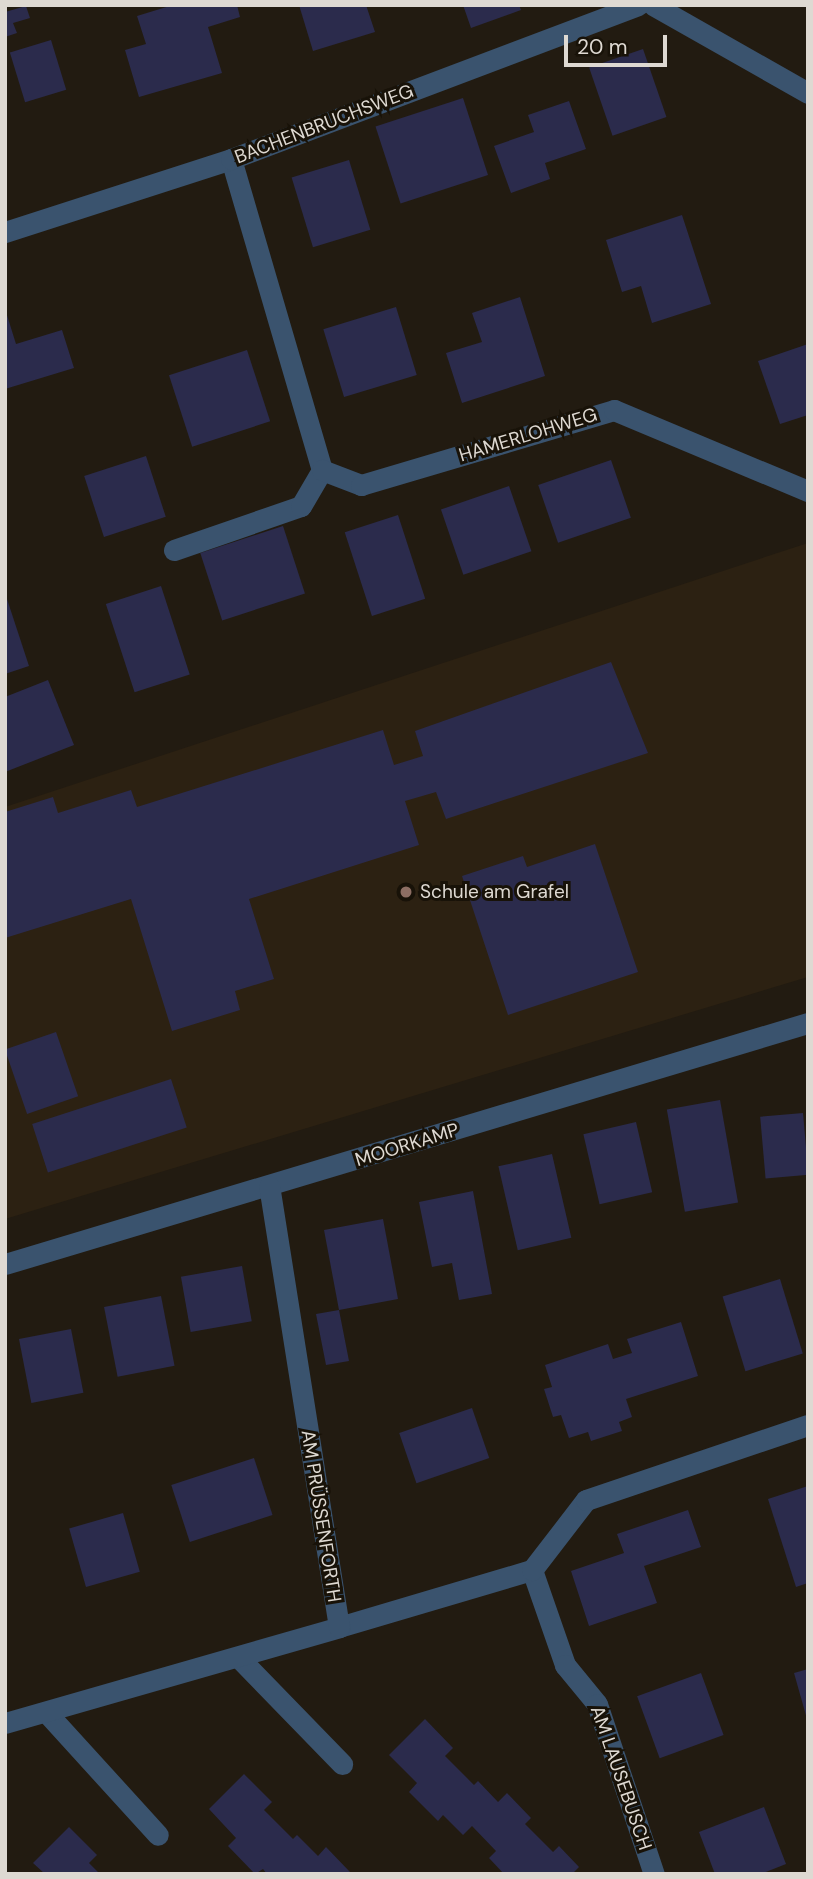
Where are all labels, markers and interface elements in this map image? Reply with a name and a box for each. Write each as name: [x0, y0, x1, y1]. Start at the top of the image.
scale bar: [568, 21, 671, 65]
text: 20 m: [577, 33, 628, 61]
street label: BACHENBRUCHSWEG: [231, 79, 417, 169]
street label: HAMERLOHWEG: [456, 403, 600, 467]
place label: Schule am Grafel: [420, 881, 569, 903]
marker: Schule am Grafel: [398, 884, 414, 900]
street label: MOORKAMP: [352, 1118, 462, 1172]
street label: AM PRÜSSENFORTH: [296, 1428, 346, 1604]
street label: AM LAUSEBUSCH: [586, 1703, 656, 1853]

